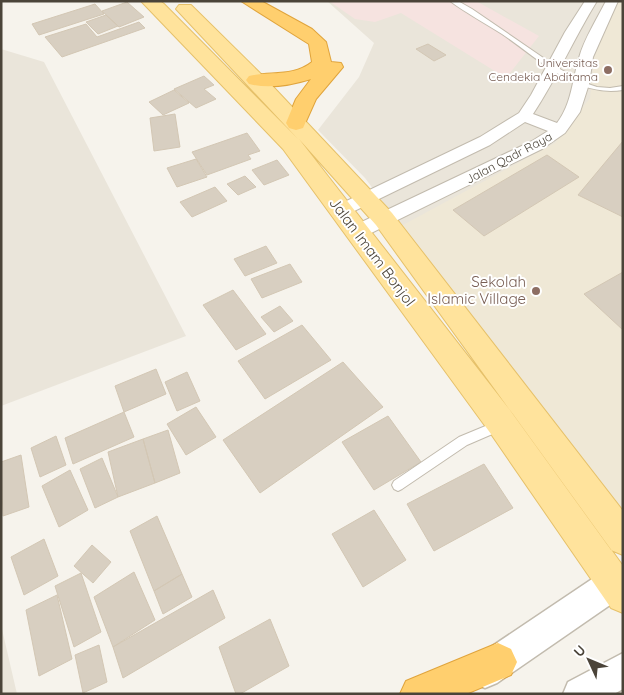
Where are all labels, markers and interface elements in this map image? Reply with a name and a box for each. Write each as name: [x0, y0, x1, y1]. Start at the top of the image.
place label: Universitas Cendekia Abditama: [488, 55, 598, 84]
marker: Universitas Cendekia Abditama: [602, 64, 614, 76]
street label: Jalan Qadr Raya: [463, 129, 554, 187]
street label: Jalan Imam Bonjol: [325, 194, 419, 310]
place label: Sekolah Islamic Village: [427, 272, 526, 308]
marker: Sekolah Islamic Village: [530, 285, 542, 297]
north arrow: [564, 635, 614, 685]
text: U: [570, 641, 590, 661]

